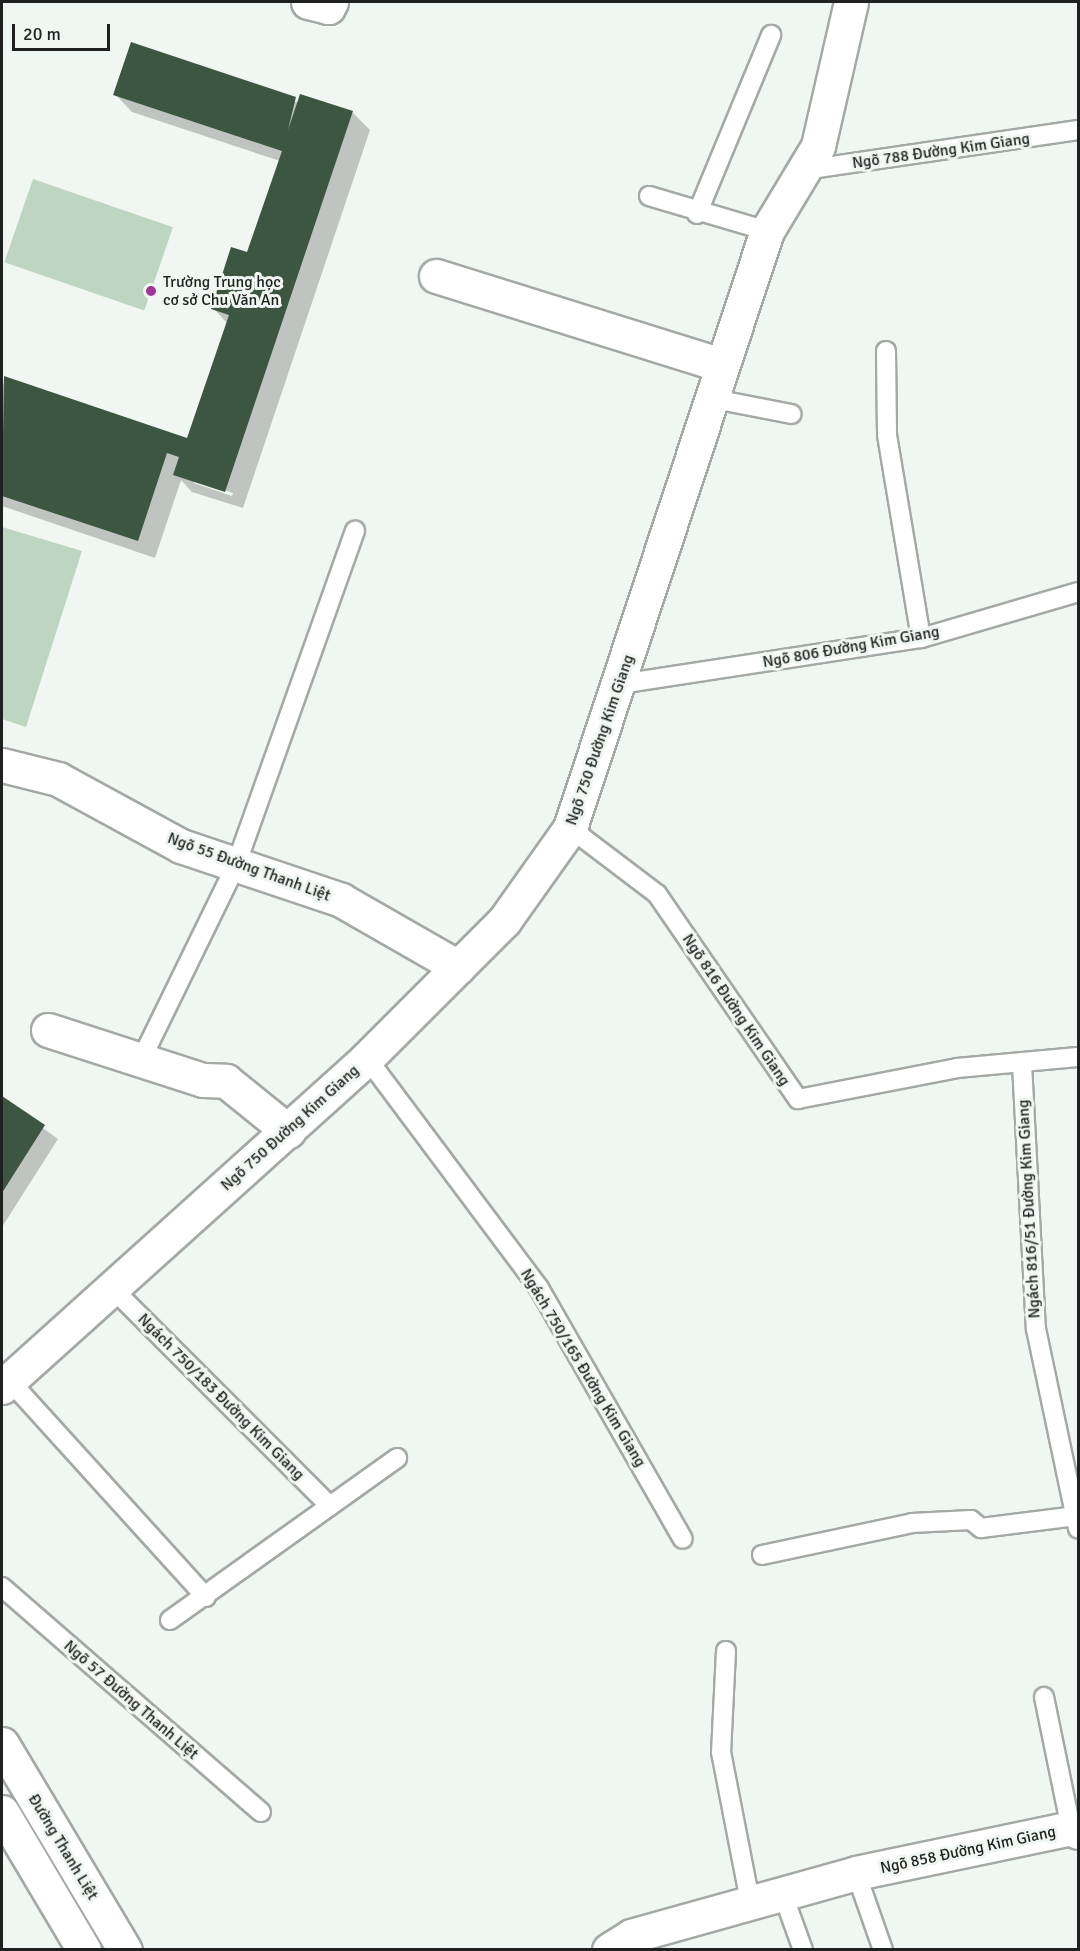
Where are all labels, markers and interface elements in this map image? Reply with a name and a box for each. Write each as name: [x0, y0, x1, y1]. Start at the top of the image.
scale bar: [15, 12, 112, 50]
text: 20 m: [23, 23, 61, 45]
street label: Ngõ 788 Đường Kim Giang: [851, 129, 1031, 173]
place label: Trường Trung học cơ sở Chu Văn An: [163, 272, 281, 310]
marker: Trường Trung học cơ sở Chu Văn An: [144, 284, 158, 298]
street label: Ngõ 806 Đường Kim Giang: [761, 622, 941, 672]
street label: Ngõ 750 Đường Kim Giang: [562, 652, 638, 828]
street label: Ngõ 55 Đường Thanh Liệt: [165, 829, 333, 905]
street label: Ngõ 816 Đường Kim Giang: [678, 930, 794, 1090]
street label: Ngõ 750 Đường Kim Giang: [217, 1061, 363, 1195]
street label: Ngách 816/51 Đường Kim Giang: [1014, 1099, 1044, 1319]
street label: Ngách 750/165 Đường Kim Giang: [516, 1265, 650, 1471]
street label: Ngách 750/183 Đường Kim Giang: [134, 1310, 308, 1484]
street label: Ngõ 57 Đường Thanh Liệt: [60, 1636, 202, 1764]
street label: Đường Thanh Liệt: [24, 1791, 102, 1903]
street label: Ngõ 858 Đường Kim Giang: [878, 1822, 1058, 1878]

